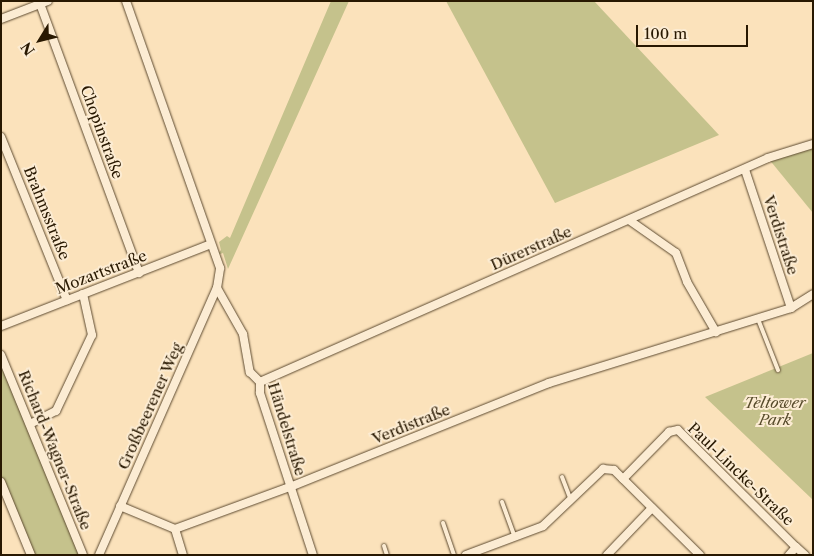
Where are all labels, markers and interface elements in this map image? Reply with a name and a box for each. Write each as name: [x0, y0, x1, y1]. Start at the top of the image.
north arrow: [15, 15, 65, 65]
scale bar: [639, 15, 752, 47]
text: 100 m: [644, 24, 687, 43]
text: N: [17, 39, 39, 59]
street label: Chopinstraße: [77, 83, 127, 181]
street label: Brahmsstraße: [20, 164, 74, 262]
street label: Verdistraße: [760, 193, 802, 277]
street label: Dürerstraße: [488, 222, 574, 274]
street label: Mozartstraße: [53, 246, 149, 298]
street label: Großbeerener Weg: [114, 339, 186, 473]
street label: Richard-Wagner-Straße: [15, 368, 95, 532]
street label: Händelstraße: [264, 380, 310, 478]
park label: Teltower Park: [744, 393, 806, 428]
street label: Verdistraße: [369, 400, 453, 448]
street label: Paul-Lincke-Straße: [684, 419, 798, 529]

